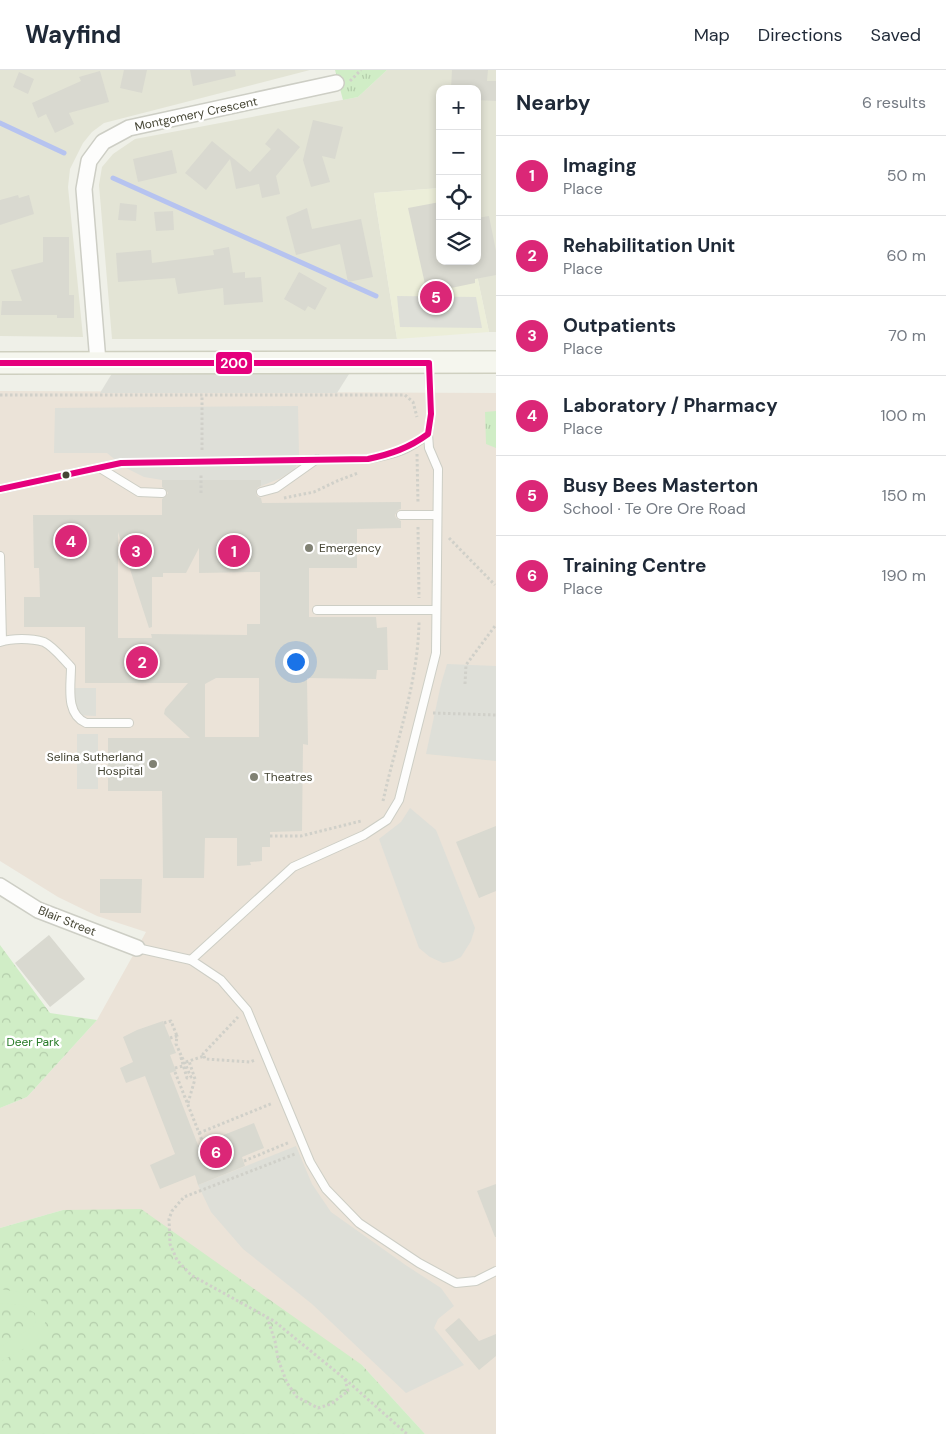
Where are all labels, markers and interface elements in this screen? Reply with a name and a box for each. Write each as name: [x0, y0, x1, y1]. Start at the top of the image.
text: Wayfind: [25, 19, 121, 50]
text: Map: [694, 23, 730, 47]
text: Directions: [758, 23, 843, 47]
text: Saved: [871, 23, 921, 47]
map controls: [436, 85, 481, 265]
button: +: [436, 85, 481, 130]
text: Nearby: [516, 89, 590, 117]
text: 6 results: [862, 92, 926, 113]
street label: Montgomery Crescent: [133, 93, 259, 135]
button: −: [436, 130, 481, 175]
text: Imaging: [563, 153, 637, 178]
text: 1: [529, 165, 535, 186]
text: 50 m: [887, 165, 926, 186]
button: locate: [436, 175, 481, 220]
text: Place: [563, 178, 603, 199]
button: layers: [436, 220, 481, 265]
text: Rehabilitation Unit: [563, 233, 735, 258]
text: 2: [527, 245, 537, 266]
text: 60 m: [886, 245, 926, 266]
text: Place: [563, 258, 603, 279]
pin: 5: [420, 278, 452, 316]
text: Outpatients: [563, 313, 676, 338]
text: 3: [527, 325, 537, 346]
text: 70 m: [888, 325, 926, 346]
text: Place: [563, 338, 603, 359]
line badge: 200: [215, 351, 253, 375]
text: 200: [220, 354, 248, 372]
text: Laboratory / Pharmacy: [563, 393, 778, 418]
text: 4: [527, 405, 537, 426]
text: 100 m: [881, 405, 926, 426]
text: Place: [563, 418, 603, 439]
unlabelled marker: [61, 470, 71, 480]
text: Busy Bees Masterton: [563, 473, 758, 498]
text: 5: [527, 485, 537, 506]
text: 150 m: [882, 485, 926, 506]
text: School · Te Ore Ore Road: [563, 498, 746, 519]
pin: 4: [55, 522, 87, 560]
pin: 3: [120, 532, 152, 570]
pin: 1: [218, 532, 250, 570]
place label: Emergency: [319, 540, 382, 556]
marker: Emergency: [303, 542, 315, 554]
text: Training Centre: [563, 553, 706, 578]
text: 6: [527, 565, 537, 586]
text: 190 m: [882, 565, 926, 586]
text: Place: [563, 578, 603, 599]
pin: 2: [126, 643, 158, 681]
your location: [283, 649, 309, 675]
place label: Selina Sutherland Hospital: [47, 749, 143, 779]
marker: Selina Sutherland Hospital: [147, 758, 159, 770]
place label: Theatres: [264, 769, 313, 785]
marker: Theatres: [248, 771, 260, 783]
street label: Blair Street: [36, 902, 99, 940]
park label: Deer Park: [6, 1034, 60, 1050]
pin: 6: [200, 1133, 232, 1171]

